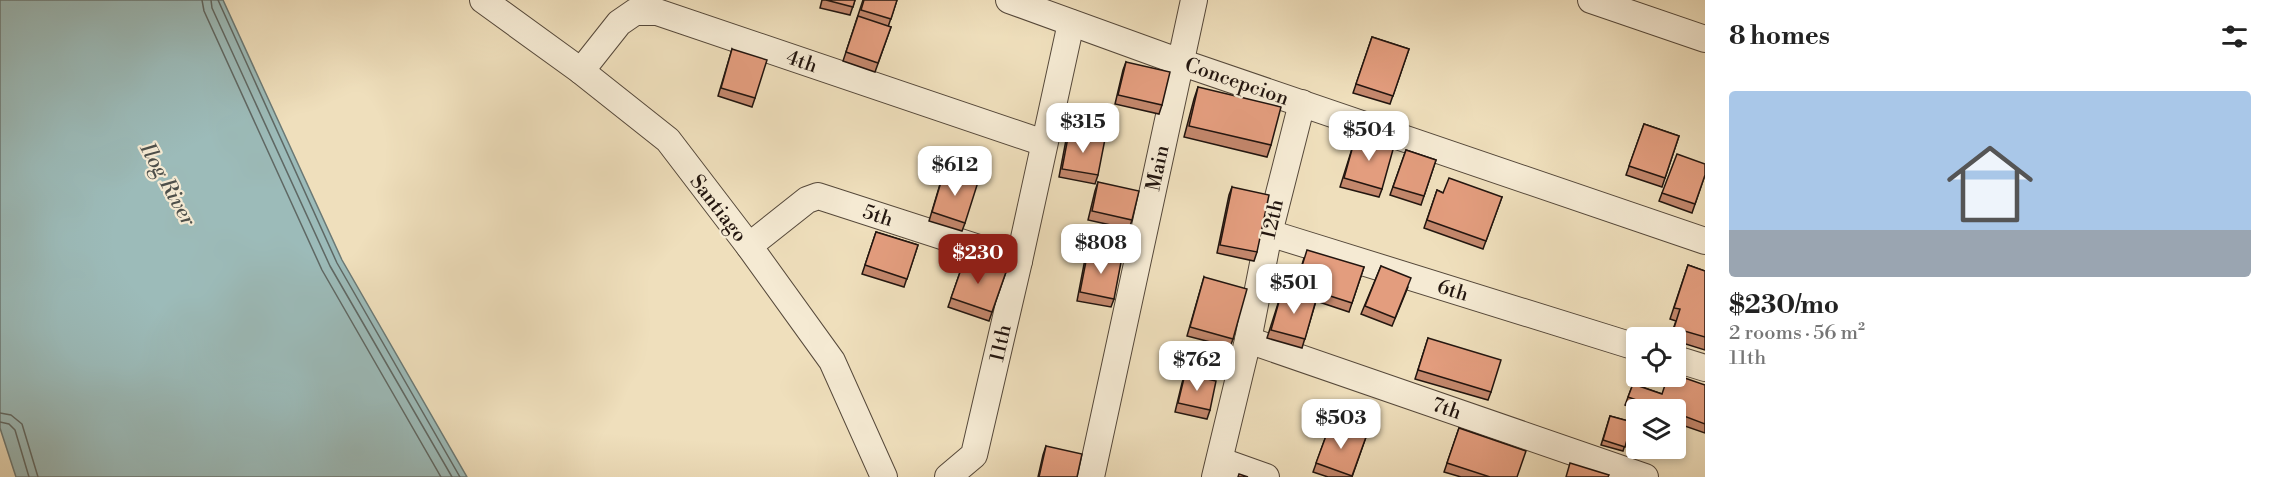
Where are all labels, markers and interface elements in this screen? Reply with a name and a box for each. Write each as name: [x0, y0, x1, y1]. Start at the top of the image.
text: 8 homes: [1729, 20, 1830, 52]
icon: filters: [2218, 20, 2251, 53]
street label: 4th: [783, 46, 820, 79]
street label: Concepcion: [1181, 53, 1292, 112]
pin: $315: [1047, 103, 1119, 154]
text: $315: [1060, 110, 1106, 135]
pin: $504: [1333, 111, 1405, 162]
text: $504: [1343, 118, 1395, 143]
icon: home: [1936, 130, 2044, 238]
water label: Ilog River: [133, 137, 201, 232]
street label: Main: [1141, 143, 1176, 194]
pin: $612: [919, 146, 991, 197]
text: $612: [932, 153, 978, 178]
street label: Santiago: [684, 170, 752, 248]
street label: 12th: [1257, 197, 1290, 241]
street label: 5th: [859, 200, 896, 233]
pin: $808: [1065, 224, 1137, 275]
text: $808: [1075, 231, 1127, 256]
pin: $230: [942, 234, 1014, 285]
text: $230: [953, 241, 1003, 266]
pin: $501: [1258, 264, 1330, 315]
text: $501: [1270, 271, 1318, 296]
street label: 6th: [1434, 275, 1471, 308]
text: $230/mo: [1729, 289, 1839, 321]
text: 2 rooms · 56 m²: [1729, 321, 1865, 346]
street label: 11th: [985, 322, 1018, 364]
map controls: [1626, 327, 1686, 459]
button: locate: [1626, 327, 1686, 387]
pin: $762: [1161, 341, 1233, 392]
text: 11th: [1729, 346, 1766, 371]
text: $762: [1173, 348, 1221, 373]
street label: 7th: [1429, 393, 1465, 426]
pin: $503: [1305, 399, 1377, 450]
button: layers: [1626, 399, 1686, 459]
text: $503: [1316, 406, 1366, 431]

